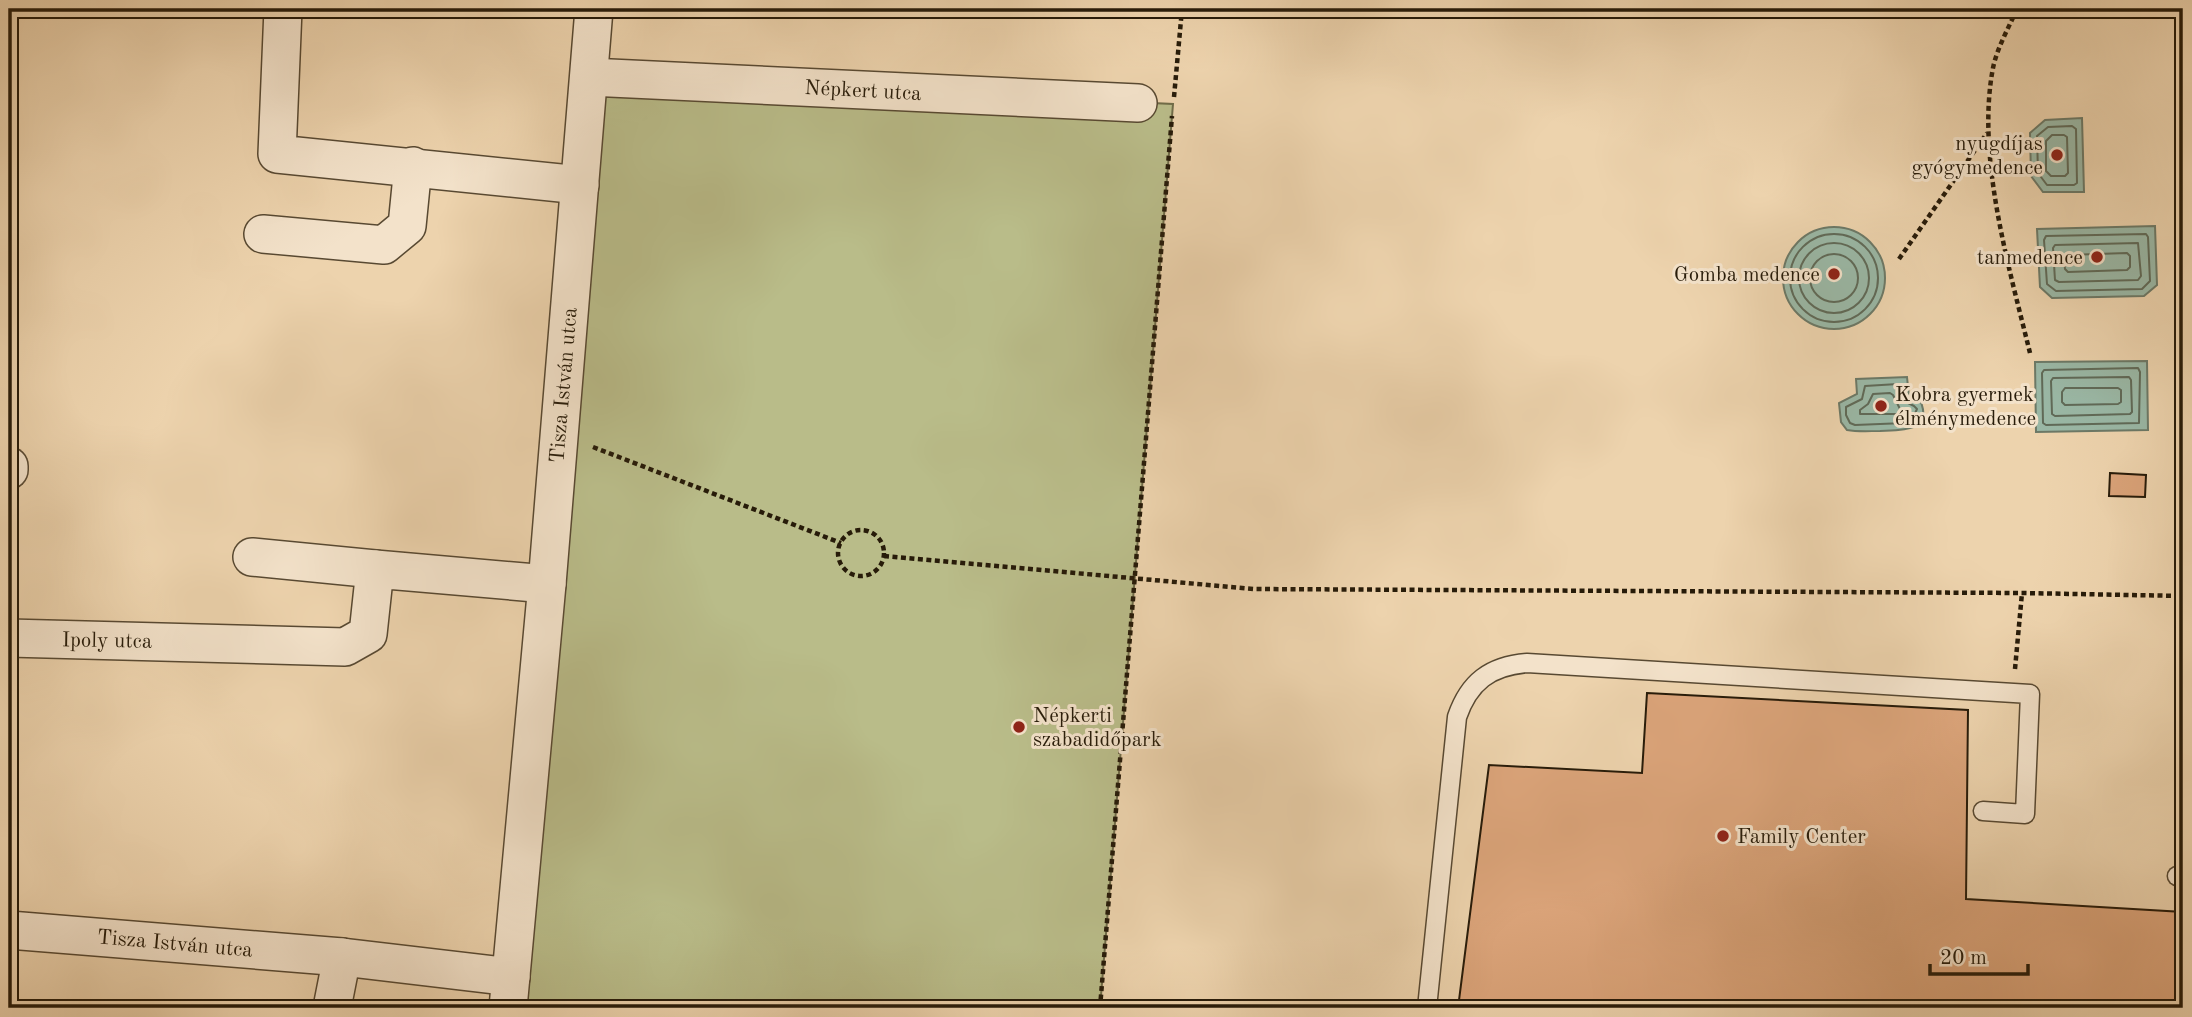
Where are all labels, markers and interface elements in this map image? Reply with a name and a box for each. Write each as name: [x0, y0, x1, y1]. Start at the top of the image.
street label: Népkert utca: [804, 78, 922, 105]
place label: nyugdíjas gyógymedence: [1912, 134, 2043, 179]
marker: nyugdíjas gyógymedence: [2049, 147, 2065, 163]
place label: tanmedence: [1977, 248, 2083, 269]
marker: tanmedence: [2089, 249, 2105, 265]
place label: Gomba medence: [1674, 265, 1820, 286]
marker: Gomba medence: [1826, 266, 1842, 282]
street label: Tisza István utca: [547, 306, 582, 464]
place label: Kobra gyermek élménymedence: [1895, 385, 2036, 430]
marker: Kobra gyermek élménymedence: [1873, 398, 1889, 414]
street label: Ipoly utca: [62, 630, 152, 653]
place label: Népkerti szabadidőpark: [1033, 706, 1162, 751]
marker: Népkerti szabadidőpark: [1011, 719, 1027, 735]
place label: Family Center: [1737, 827, 1866, 848]
marker: Family Center: [1715, 828, 1731, 844]
street label: Tisza István utca: [96, 927, 254, 962]
scale bar: [1930, 933, 2028, 977]
text: 20 m: [1940, 948, 1987, 969]

